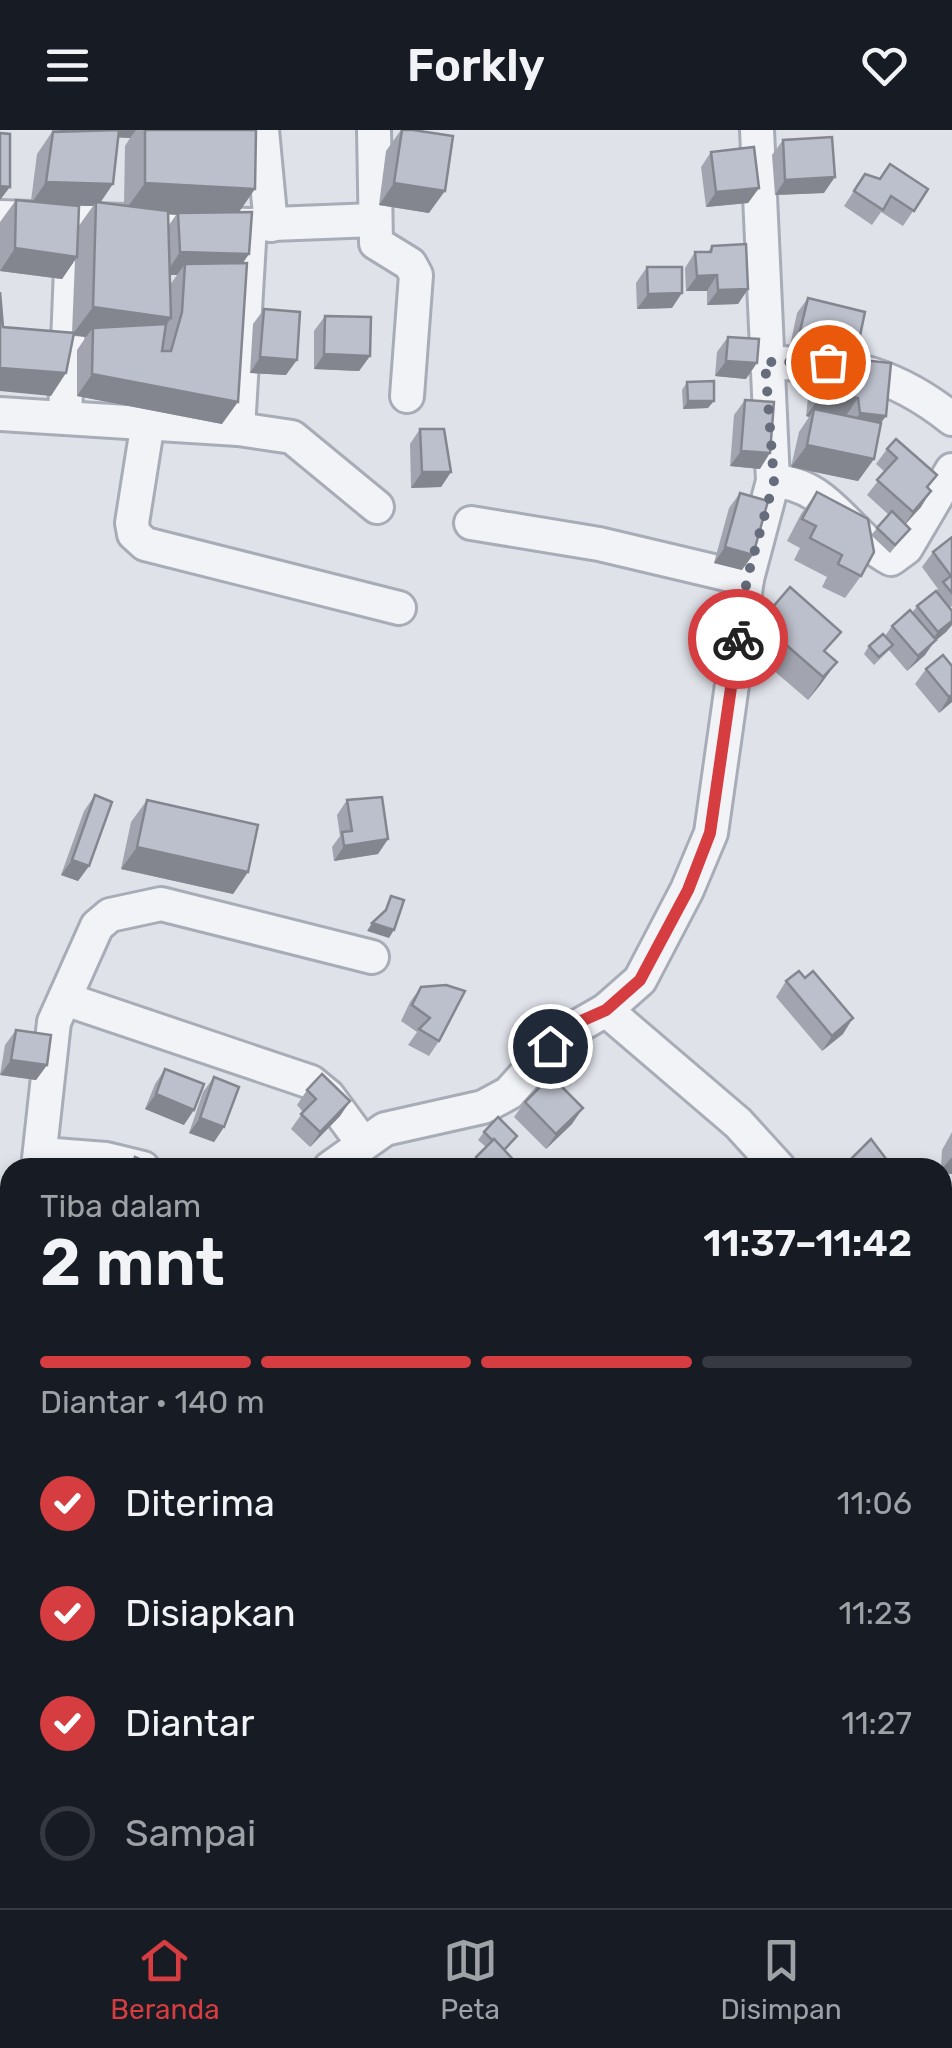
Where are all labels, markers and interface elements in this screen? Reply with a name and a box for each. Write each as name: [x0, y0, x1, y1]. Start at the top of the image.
icon: menu: [40, 38, 95, 93]
icon: heart: [857, 38, 912, 93]
text: Forkly: [407, 39, 545, 92]
pin: [786, 320, 871, 405]
icon: bag: [801, 335, 856, 390]
courier: [688, 589, 788, 689]
icon: bike: [711, 612, 766, 667]
pin: [508, 1004, 593, 1089]
icon: home: [523, 1019, 578, 1074]
text: Tiba dalam: [40, 1187, 201, 1225]
text: 11:37–11:42: [703, 1220, 912, 1266]
text: 2 mnt: [40, 1224, 225, 1301]
text: Diantar · 140 m: [40, 1383, 265, 1421]
icon: check: [40, 1476, 95, 1531]
text: Diterima: [125, 1480, 275, 1526]
text: 11:06: [837, 1484, 912, 1522]
icon: check: [40, 1586, 95, 1641]
text: Disiapkan: [125, 1590, 296, 1636]
text: 11:23: [838, 1594, 912, 1632]
icon: check: [40, 1696, 95, 1751]
text: Diantar: [125, 1700, 254, 1746]
text: 11:27: [841, 1704, 912, 1742]
text: Sampai: [125, 1810, 256, 1856]
tab: Beranda: [110, 1933, 220, 2026]
tab: Peta: [440, 1933, 500, 2026]
tab: Disimpan: [721, 1933, 842, 2026]

